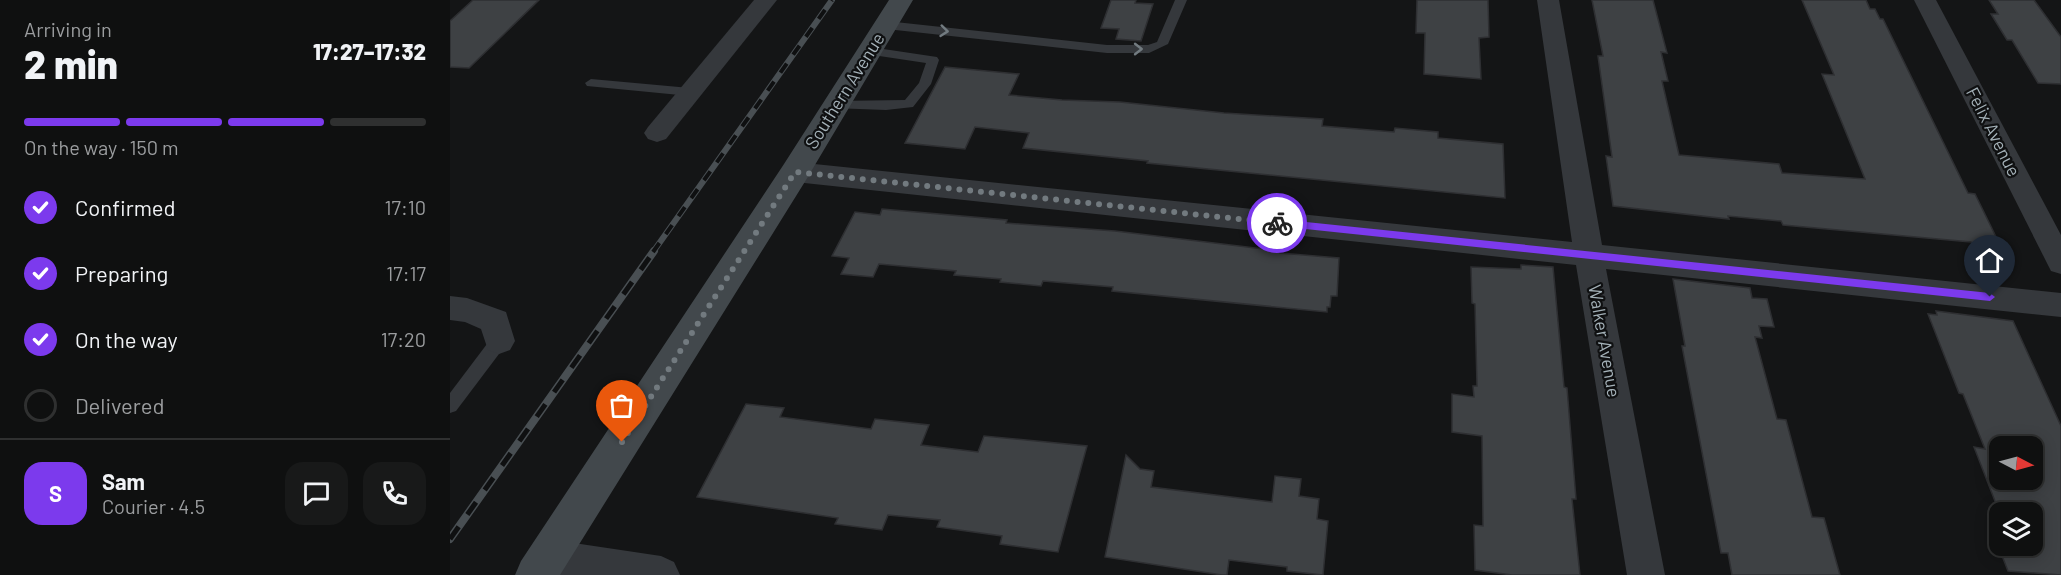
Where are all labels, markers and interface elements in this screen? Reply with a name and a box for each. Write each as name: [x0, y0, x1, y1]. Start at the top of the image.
text: Arriving in: [24, 17, 112, 41]
one-way arrow: [939, 25, 948, 37]
street label: Southern Avenue: [800, 28, 889, 153]
text: 17:27–17:32: [313, 38, 426, 64]
text: 2 min: [24, 40, 118, 87]
one-way arrow: [1133, 43, 1142, 55]
street label: Felix Avenue: [1962, 83, 2026, 180]
text: On the way · 150 m: [24, 135, 179, 159]
icon: check: [24, 191, 57, 224]
courier: [1247, 193, 1307, 253]
text: Confirmed: [75, 194, 175, 220]
text: 17:10: [384, 195, 426, 219]
icon: bike: [1261, 207, 1294, 240]
pin: [1964, 235, 2015, 297]
icon: home: [1973, 244, 2006, 277]
icon: check: [24, 257, 57, 290]
text: Preparing: [75, 260, 168, 286]
text: 17:17: [386, 261, 426, 285]
street label: Walker Avenue: [1584, 283, 1626, 399]
icon: check: [24, 323, 57, 356]
text: On the way: [75, 326, 178, 352]
text: 17:20: [381, 327, 426, 351]
pin: [596, 380, 647, 442]
icon: bag: [605, 389, 638, 422]
text: Delivered: [75, 392, 164, 418]
north arrow: [1989, 436, 2043, 490]
map controls: [1989, 436, 2043, 556]
button: chat: [285, 462, 348, 525]
button: phone: [363, 462, 426, 525]
text: Sam: [102, 468, 145, 494]
text: S: [49, 480, 62, 506]
text: Courier · 4.5: [102, 494, 205, 518]
button: layers: [1989, 502, 2043, 556]

